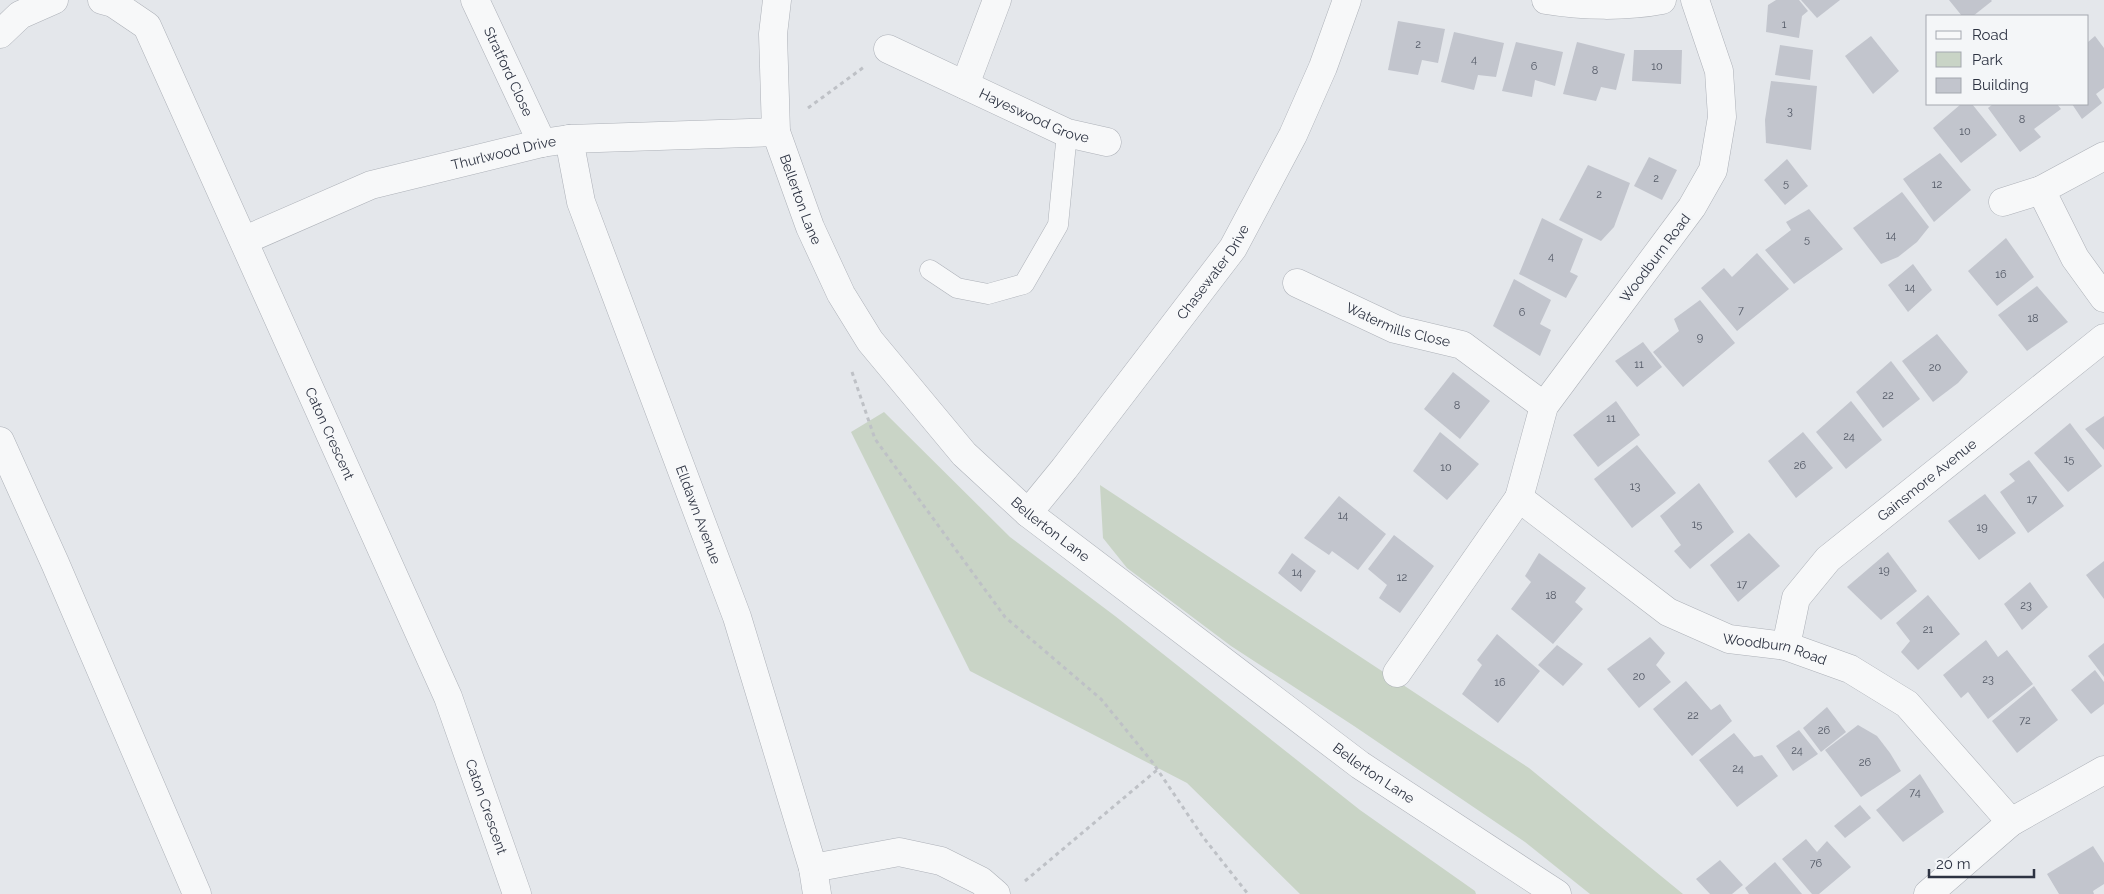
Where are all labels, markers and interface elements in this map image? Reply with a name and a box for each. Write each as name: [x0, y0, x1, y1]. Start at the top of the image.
legend: [1926, 15, 2089, 105]
house number: 1: [1782, 18, 1787, 31]
street label: Stratford Close: [481, 24, 536, 119]
text: Road: [1972, 26, 2008, 44]
house number: 2: [1415, 38, 1421, 51]
text: Park: [1972, 51, 2003, 69]
house number: 4: [1471, 53, 1477, 66]
house number: 6: [1531, 60, 1538, 73]
house number: 10: [1651, 60, 1663, 73]
house number: 8: [1592, 64, 1598, 77]
text: Building: [1972, 76, 2029, 94]
street label: Hayeswood Grove: [977, 85, 1091, 146]
house number: 3: [1787, 105, 1793, 118]
house number: 8: [2019, 113, 2025, 126]
house number: 10: [1959, 125, 1971, 138]
street label: Thurlwood Drive: [450, 133, 557, 173]
street label: Bellerton Lane: [777, 152, 825, 247]
house number: 2: [1653, 172, 1659, 185]
house number: 5: [1783, 177, 1789, 190]
house number: 12: [1932, 178, 1942, 191]
house number: 2: [1596, 188, 1602, 201]
street label: Woodburn Road: [1617, 211, 1693, 305]
street label: Chasewater Drive: [1173, 222, 1252, 323]
house number: 14: [1886, 229, 1896, 242]
house number: 5: [1804, 233, 1810, 246]
house number: 4: [1548, 250, 1554, 263]
house number: 16: [1995, 268, 2007, 281]
house number: 14: [1905, 281, 1915, 294]
street label: Watermills Close: [1343, 299, 1452, 350]
house number: 7: [1738, 304, 1744, 317]
house number: 6: [1519, 306, 1526, 319]
house number: 18: [2027, 312, 2039, 325]
house number: 9: [1697, 331, 1703, 344]
house number: 11: [1634, 358, 1644, 371]
house number: 20: [1929, 361, 1941, 374]
street label: Caton Crescent: [302, 385, 358, 483]
house number: 22: [1882, 389, 1894, 402]
house number: 8: [1454, 399, 1460, 412]
house number: 11: [1606, 412, 1616, 425]
house number: 24: [1843, 430, 1855, 443]
street label: Gainsmore Avenue: [1874, 436, 1979, 524]
house number: 15: [2064, 453, 2074, 466]
house number: 26: [1794, 459, 1807, 472]
house number: 10: [1440, 461, 1452, 474]
street label: Elldawn Avenue: [673, 463, 724, 566]
house number: 13: [1630, 480, 1640, 493]
house number: 17: [2027, 493, 2037, 506]
street label: Bellerton Lane: [1008, 494, 1093, 565]
house number: 14: [1338, 509, 1348, 522]
house number: 15: [1692, 518, 1702, 531]
house number: 19: [1976, 521, 1988, 534]
house number: 19: [1878, 564, 1890, 577]
house number: 14: [1292, 566, 1302, 579]
house number: 12: [1397, 571, 1407, 584]
house number: 17: [1737, 578, 1747, 591]
house number: 18: [1545, 589, 1557, 602]
house number: 23: [2020, 599, 2032, 612]
house number: 21: [1923, 623, 1934, 636]
street label: Woodburn Road: [1722, 630, 1829, 668]
house number: 20: [1633, 670, 1645, 683]
house number: 23: [1982, 673, 1994, 686]
house number: 16: [1494, 676, 1506, 689]
house number: 22: [1687, 709, 1699, 722]
house number: 72: [2019, 714, 2031, 727]
house number: 26: [1818, 724, 1831, 737]
street label: Bellerton Lane: [1330, 739, 1418, 806]
house number: 24: [1791, 744, 1803, 757]
house number: 26: [1859, 756, 1872, 769]
street label: Caton Crescent: [462, 757, 511, 857]
house number: 24: [1732, 762, 1744, 775]
house number: 74: [1909, 786, 1921, 799]
scale bar: [1929, 846, 2034, 878]
text: 20 m: [1936, 855, 1971, 873]
house number: 76: [1810, 857, 1823, 870]

